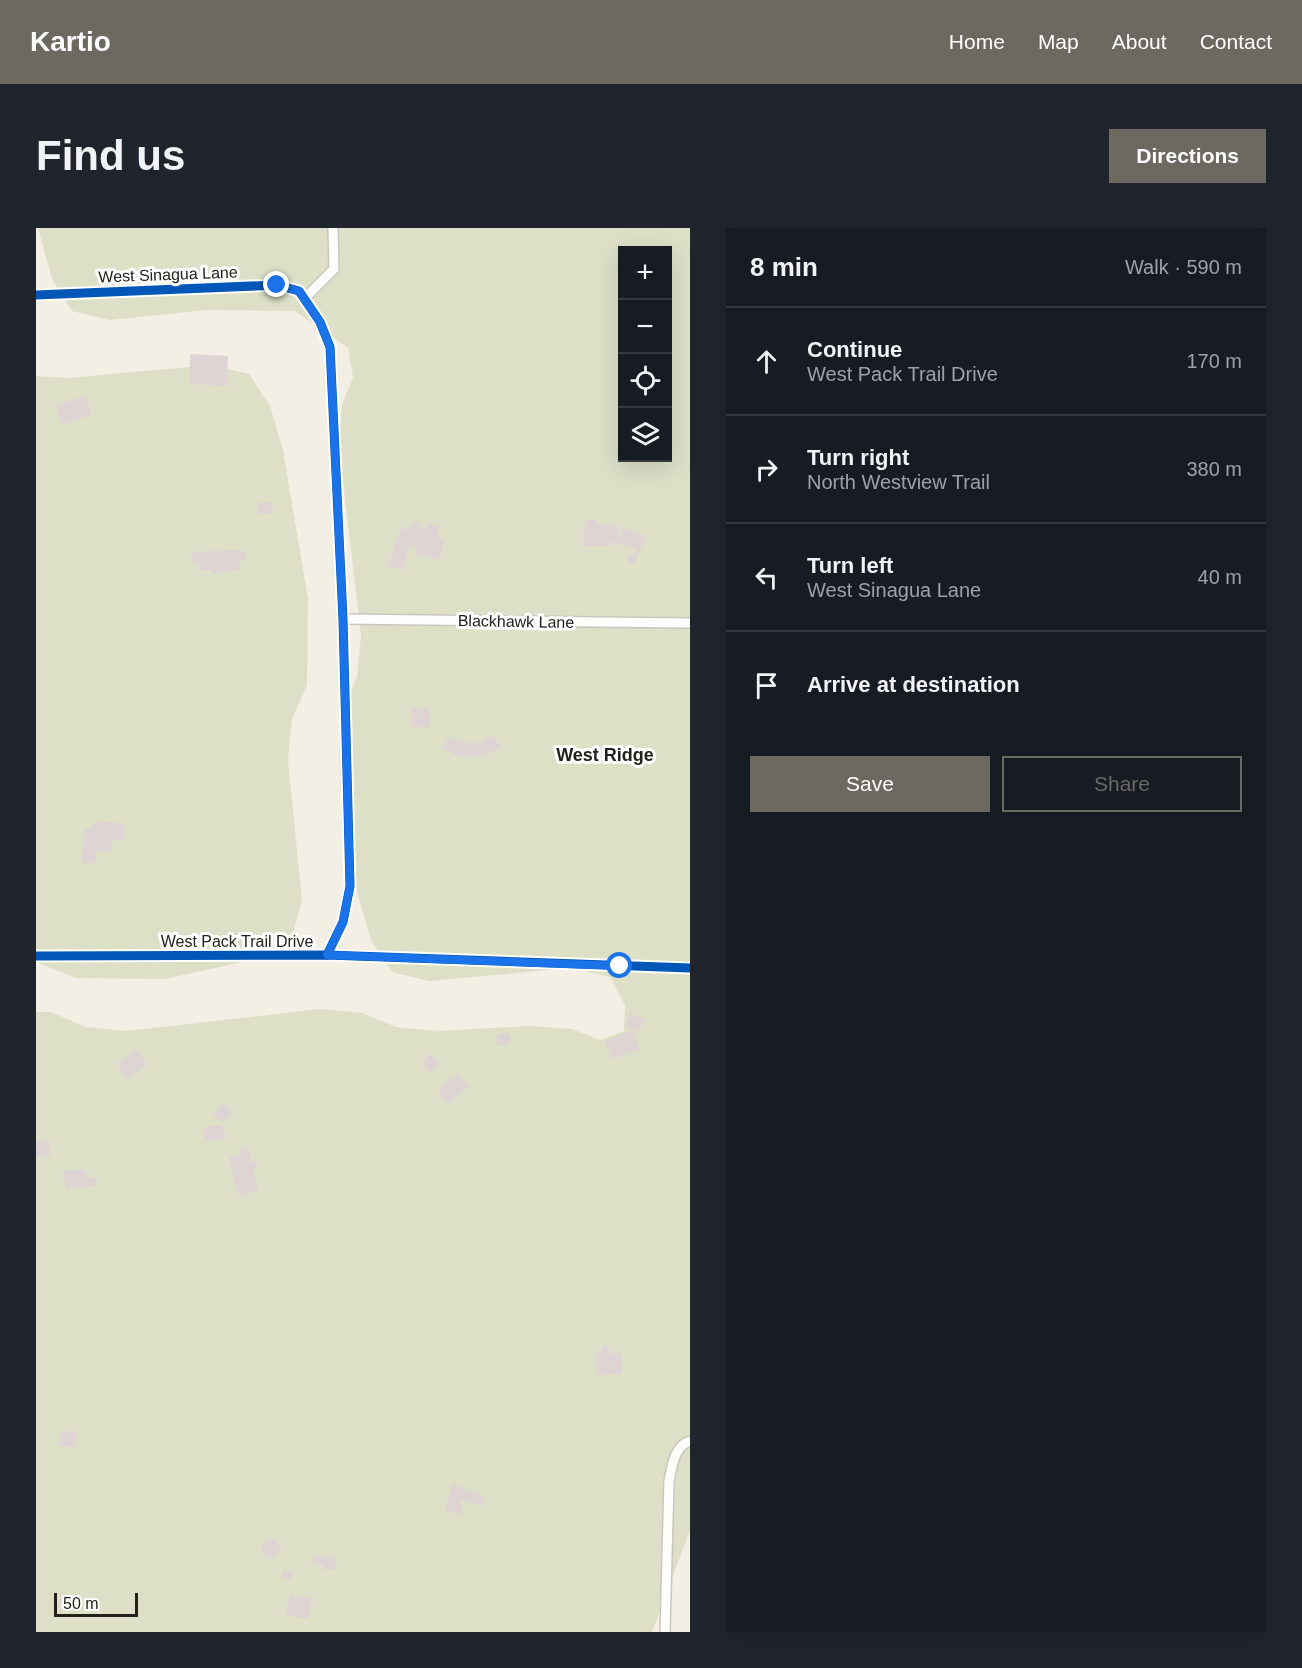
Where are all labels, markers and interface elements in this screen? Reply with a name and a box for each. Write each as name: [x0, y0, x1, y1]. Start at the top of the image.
text: Kartio: [30, 26, 111, 57]
text: Home: [949, 30, 1005, 53]
text: Map: [1038, 30, 1079, 53]
text: About: [1112, 30, 1167, 53]
text: Contact: [1200, 30, 1272, 53]
button: Directions: [1109, 129, 1266, 183]
text: Find us: [36, 132, 185, 179]
map controls: [618, 246, 672, 462]
button: +: [618, 246, 672, 300]
text: 8 min: [750, 252, 818, 282]
text: Walk · 590 m: [1125, 256, 1242, 278]
street label: West Sinagua Lane: [98, 264, 238, 285]
route end: [263, 271, 289, 297]
button: −: [618, 300, 672, 354]
text: Continue: [807, 337, 902, 362]
icon: ahead: [750, 345, 783, 378]
text: 170 m: [1186, 350, 1242, 372]
button: locate: [618, 354, 672, 408]
text: West Pack Trail Drive: [807, 363, 998, 385]
button: layers: [618, 408, 672, 462]
text: Turn right: [807, 445, 909, 470]
icon: right: [750, 453, 783, 486]
text: 380 m: [1186, 458, 1242, 480]
text: North Westview Trail: [807, 471, 990, 493]
text: Turn left: [807, 553, 893, 578]
icon: left: [750, 561, 783, 594]
text: 40 m: [1198, 566, 1242, 588]
text: West Sinagua Lane: [807, 579, 981, 601]
street label: Blackhawk Lane: [458, 612, 574, 631]
icon: arrive: [750, 669, 783, 702]
text: Arrive at destination: [807, 672, 1020, 697]
district label: West Ridge: [556, 745, 654, 765]
button: Save: [750, 756, 990, 812]
button: Share: [1002, 756, 1242, 812]
street label: West Pack Trail Drive: [161, 933, 313, 950]
route start: [606, 952, 632, 978]
scale bar: [54, 1590, 138, 1618]
text: 50 m: [63, 1595, 99, 1612]

